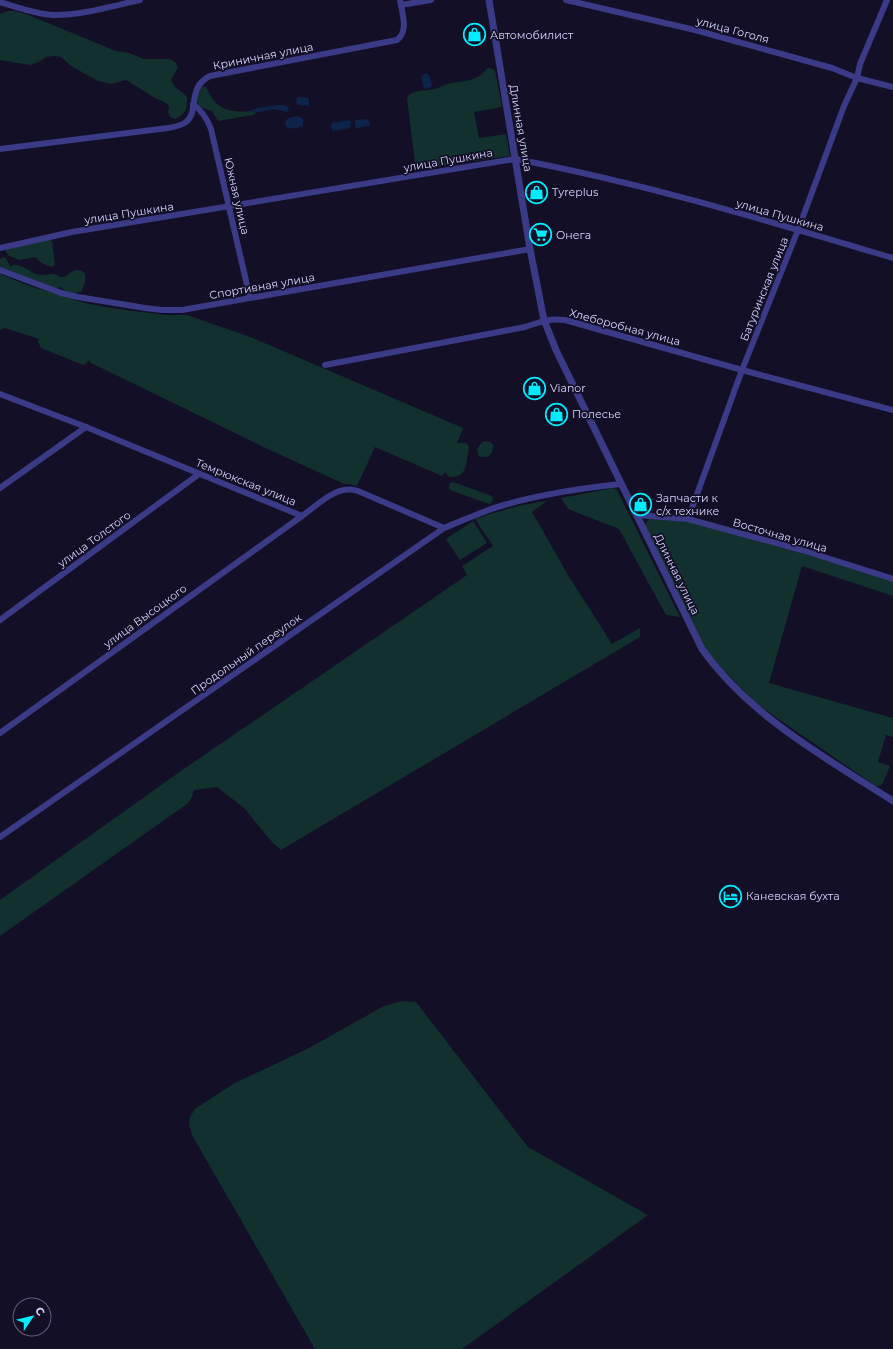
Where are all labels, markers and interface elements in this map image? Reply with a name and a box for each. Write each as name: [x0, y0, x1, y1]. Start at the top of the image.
street label: улица Гоголя: [694, 13, 771, 46]
shop icon: Автомобилист: [461, 22, 487, 48]
place label: Автомобилист: [490, 28, 574, 42]
street label: Криничная улица: [212, 39, 314, 73]
street label: Длинная улица: [506, 83, 536, 173]
street label: улица Пушкина: [401, 145, 494, 175]
street label: Южная улица: [221, 156, 253, 236]
shop icon: Tyreplus: [523, 179, 549, 205]
place label: Tyreplus: [552, 185, 599, 199]
street label: улица Пушкина: [734, 196, 825, 234]
street label: улица Пушкина: [82, 199, 175, 227]
supermarket icon: Онега: [528, 222, 554, 248]
place label: Онега: [556, 228, 591, 242]
street label: Батуринская улица: [737, 235, 791, 343]
street label: Спортивная улица: [208, 270, 316, 302]
street label: Хлеборобная улица: [568, 305, 682, 349]
shop icon: Vianor: [522, 375, 548, 401]
place label: Vianor: [550, 381, 586, 395]
shop icon: Полесье: [543, 401, 569, 427]
place label: Полесье: [572, 407, 621, 421]
street label: Темрюкская улица: [194, 455, 298, 509]
shop icon: Запчасти к с/х технике: [628, 491, 654, 517]
place label: Запчасти к с/х технике: [656, 491, 719, 518]
street label: улица Толстого: [54, 508, 133, 571]
street label: Восточная улица: [731, 515, 829, 555]
street label: Длинная улица: [651, 531, 703, 617]
street label: улица Высоцкого: [100, 581, 190, 652]
street label: Продольный переулок: [188, 610, 305, 698]
hotel icon: Каневская бухта: [717, 883, 743, 909]
place label: Каневская бухта: [746, 889, 840, 903]
north arrow: [12, 1297, 52, 1337]
text: С: [32, 1304, 48, 1319]

